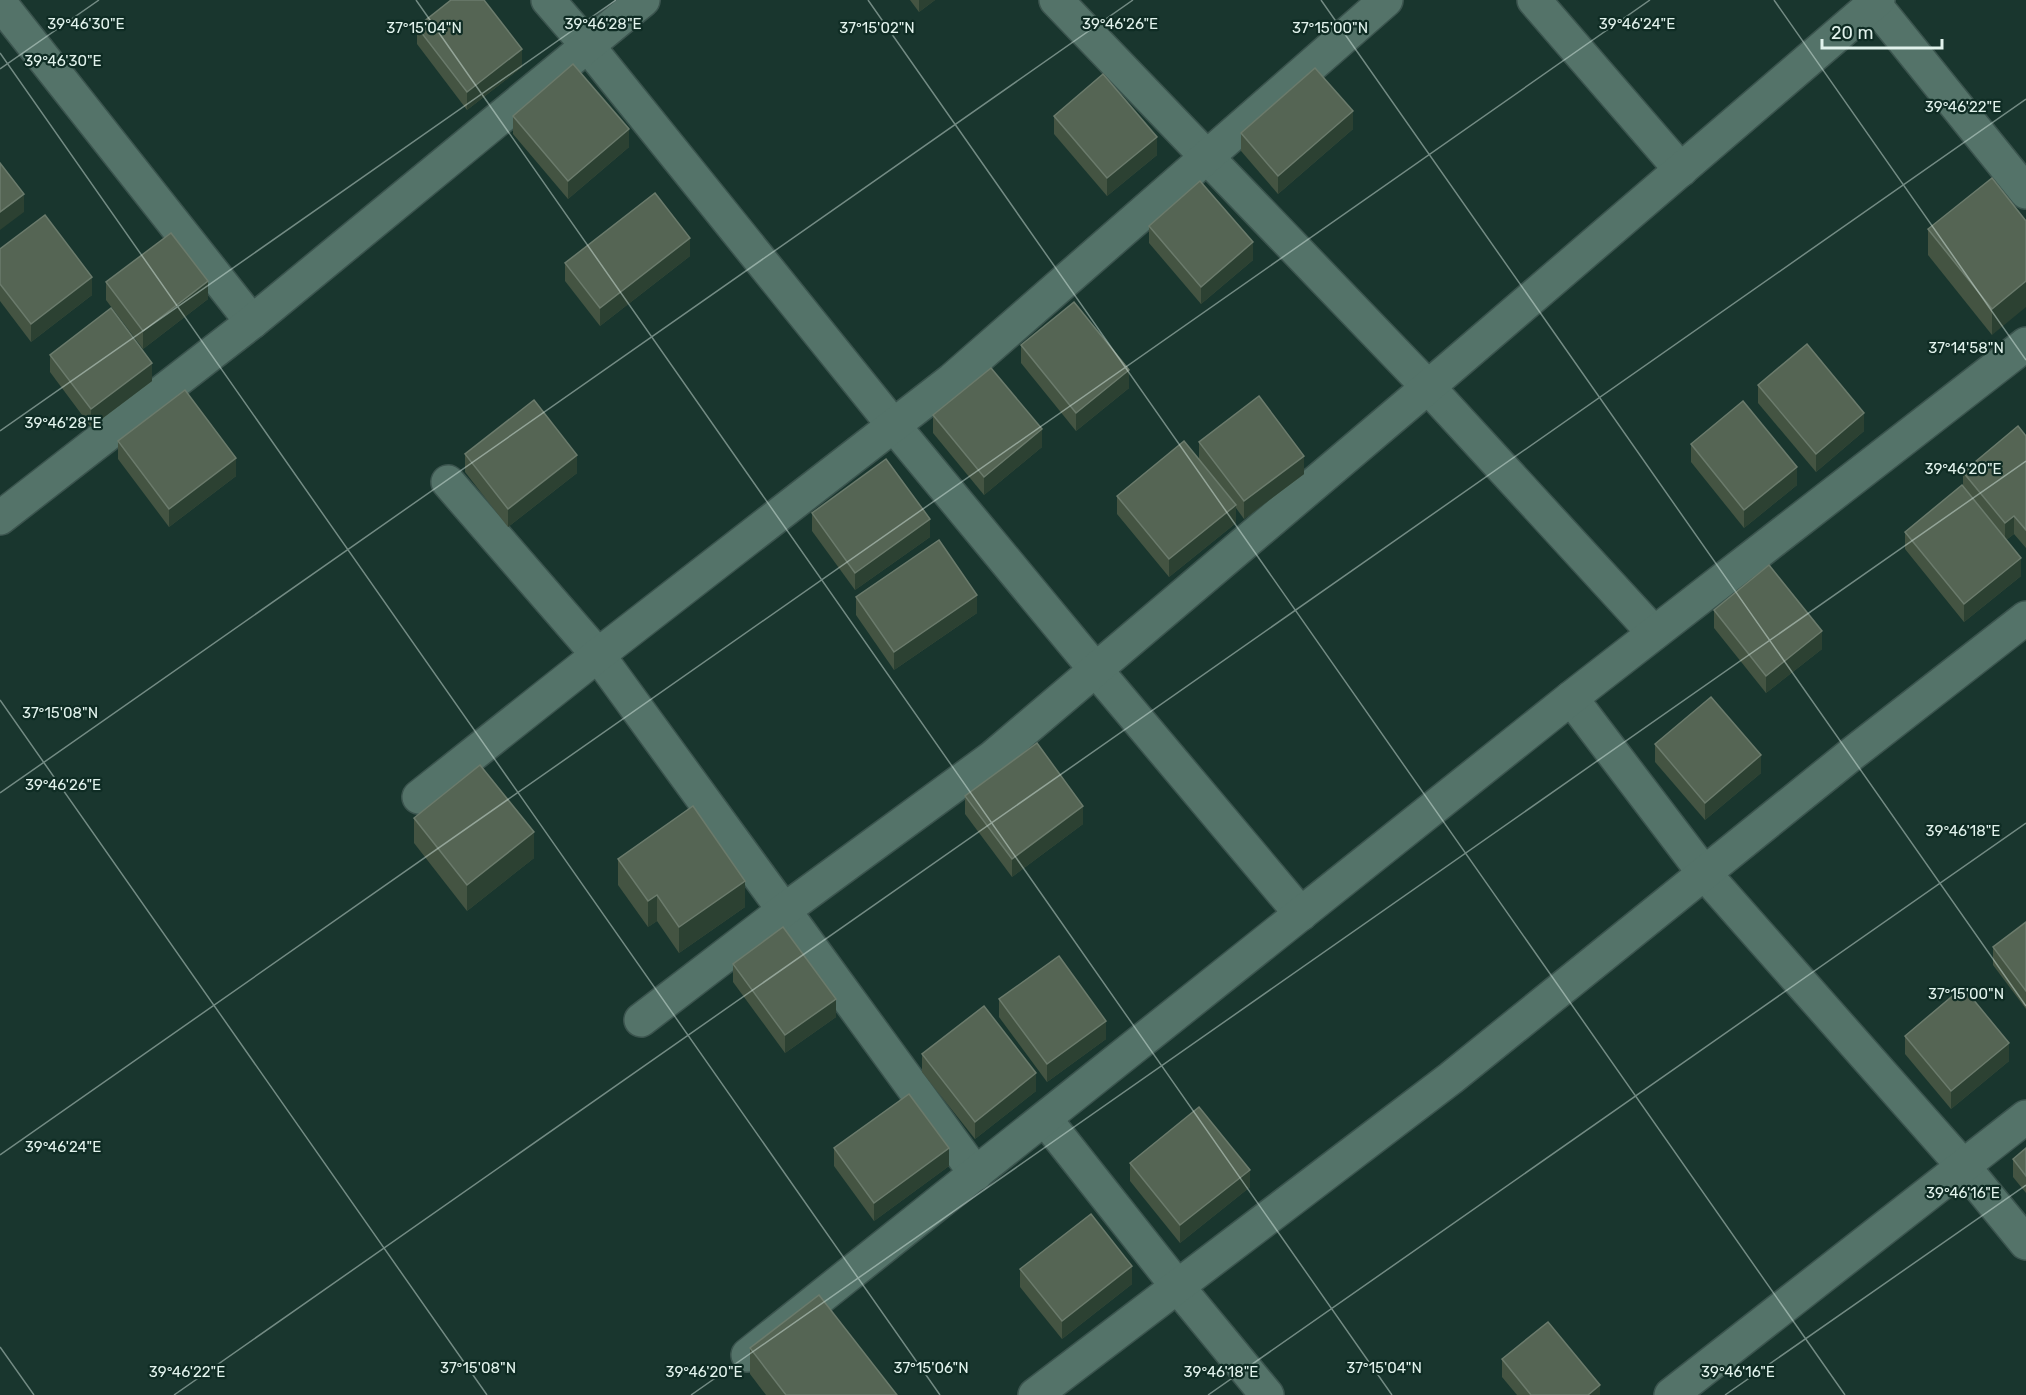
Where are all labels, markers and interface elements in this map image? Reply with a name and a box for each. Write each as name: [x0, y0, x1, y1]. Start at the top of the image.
scale bar: [1822, 12, 1942, 50]
text: 39°46'30"E: [47, 15, 125, 33]
text: 39°46'28"E: [564, 15, 642, 33]
text: 39°46'26"E: [1082, 15, 1158, 33]
text: 39°46'24"E: [1599, 15, 1675, 33]
text: 37°15'04"N: [386, 19, 462, 37]
text: 37°15'02"N: [839, 19, 915, 37]
text: 37°15'00"N: [1292, 19, 1368, 37]
text: 20 m: [1831, 22, 1873, 44]
text: 39°46'30"E: [24, 52, 102, 70]
text: 39°46'22"E: [1925, 98, 2001, 116]
text: 37°14'58"N: [1928, 339, 2004, 357]
text: 39°46'28"E: [24, 414, 102, 432]
text: 39°46'20"E: [1924, 460, 2002, 478]
text: 37°15'08"N: [22, 704, 98, 722]
text: 39°46'26"E: [25, 776, 101, 794]
text: 39°46'18"E: [1926, 822, 2000, 840]
text: 37°15'00"N: [1928, 985, 2004, 1003]
text: 39°46'24"E: [25, 1138, 101, 1156]
text: 39°46'16"E: [1926, 1184, 2000, 1202]
text: 37°15'08"N: [440, 1359, 516, 1377]
text: 37°15'06"N: [893, 1359, 969, 1377]
text: 37°15'04"N: [1346, 1359, 1422, 1377]
text: 39°46'22"E: [149, 1363, 225, 1381]
text: 39°46'20"E: [665, 1363, 743, 1381]
text: 39°46'18"E: [1184, 1363, 1258, 1381]
text: 39°46'16"E: [1701, 1363, 1775, 1381]

